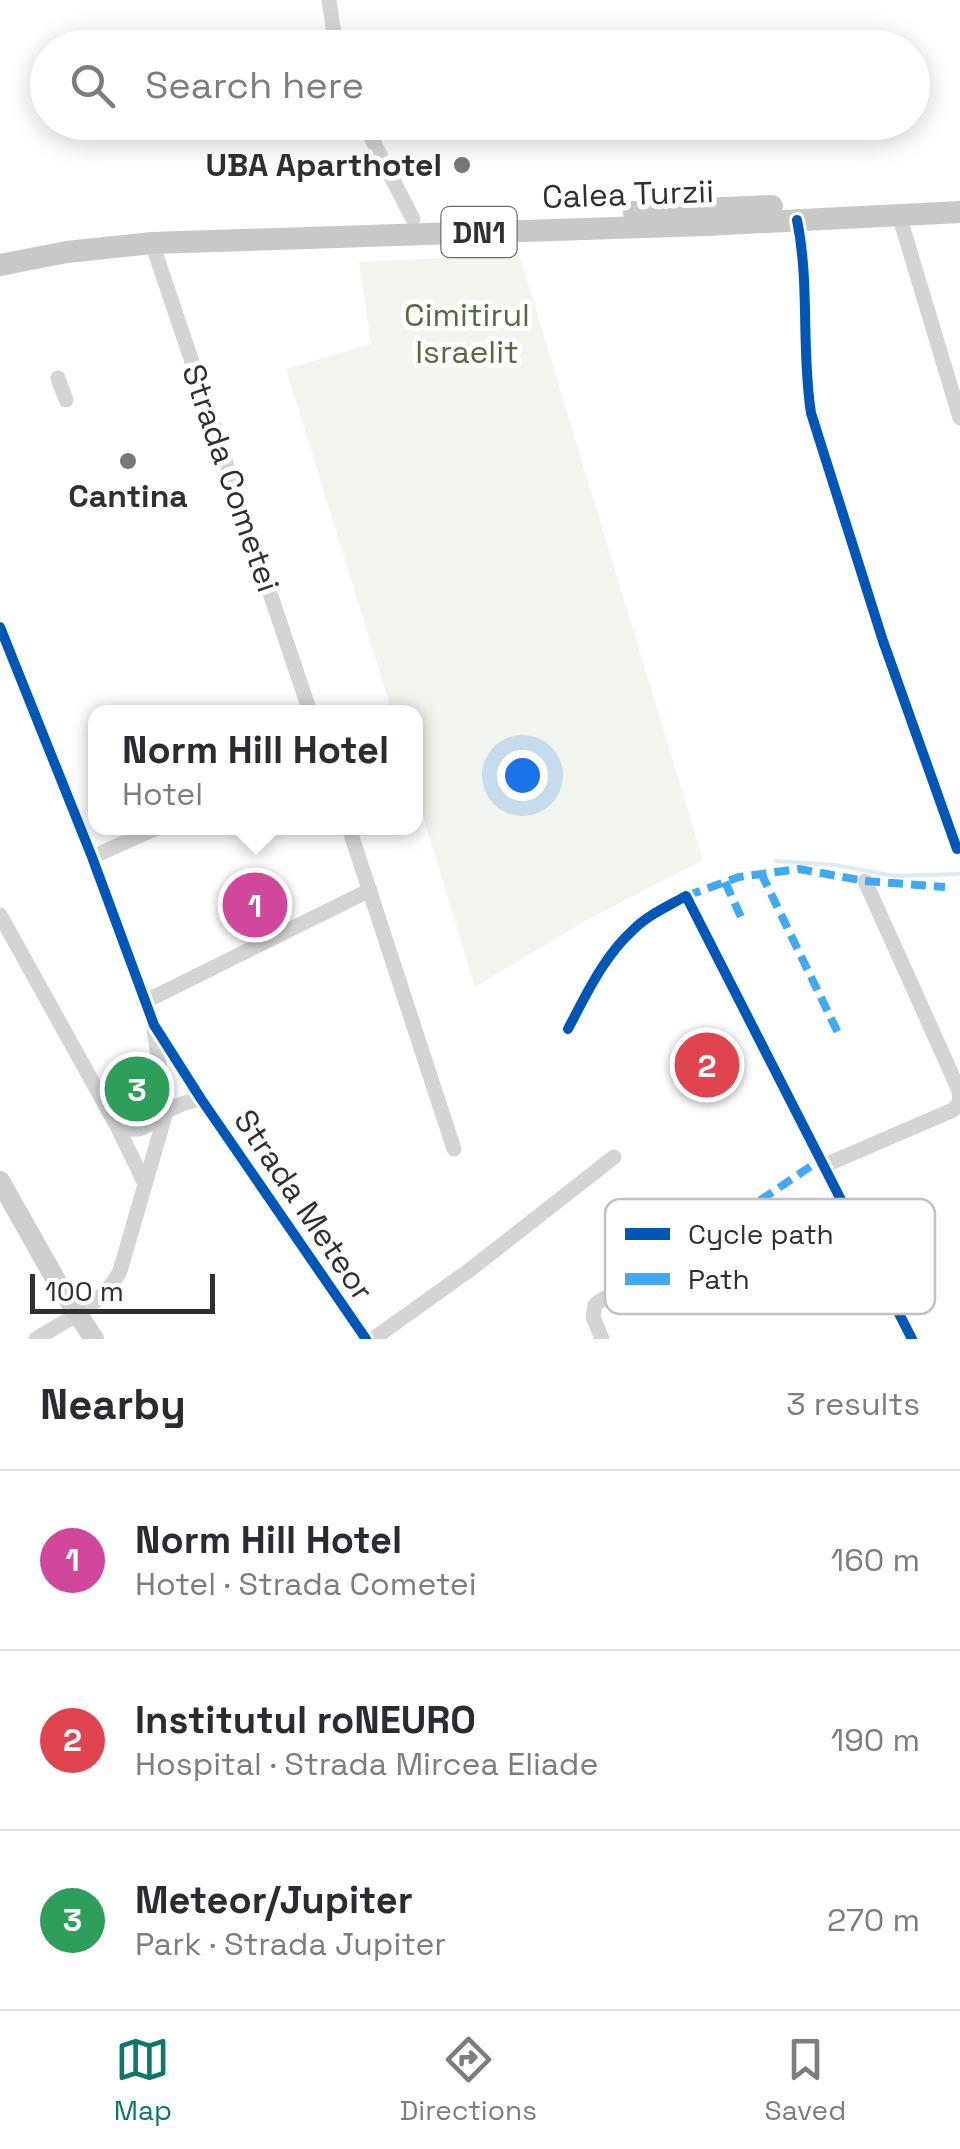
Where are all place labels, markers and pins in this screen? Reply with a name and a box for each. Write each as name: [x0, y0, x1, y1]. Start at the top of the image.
place label: UBA Aparthotel: [206, 145, 442, 185]
marker: UBA Aparthotel: [451, 154, 473, 176]
marker: Cantina: [117, 450, 139, 472]
place label: Cantina: [68, 476, 188, 516]
pin: 1: [222, 868, 288, 942]
pin: 2: [674, 1028, 740, 1102]
pin: 3: [104, 1052, 170, 1126]

